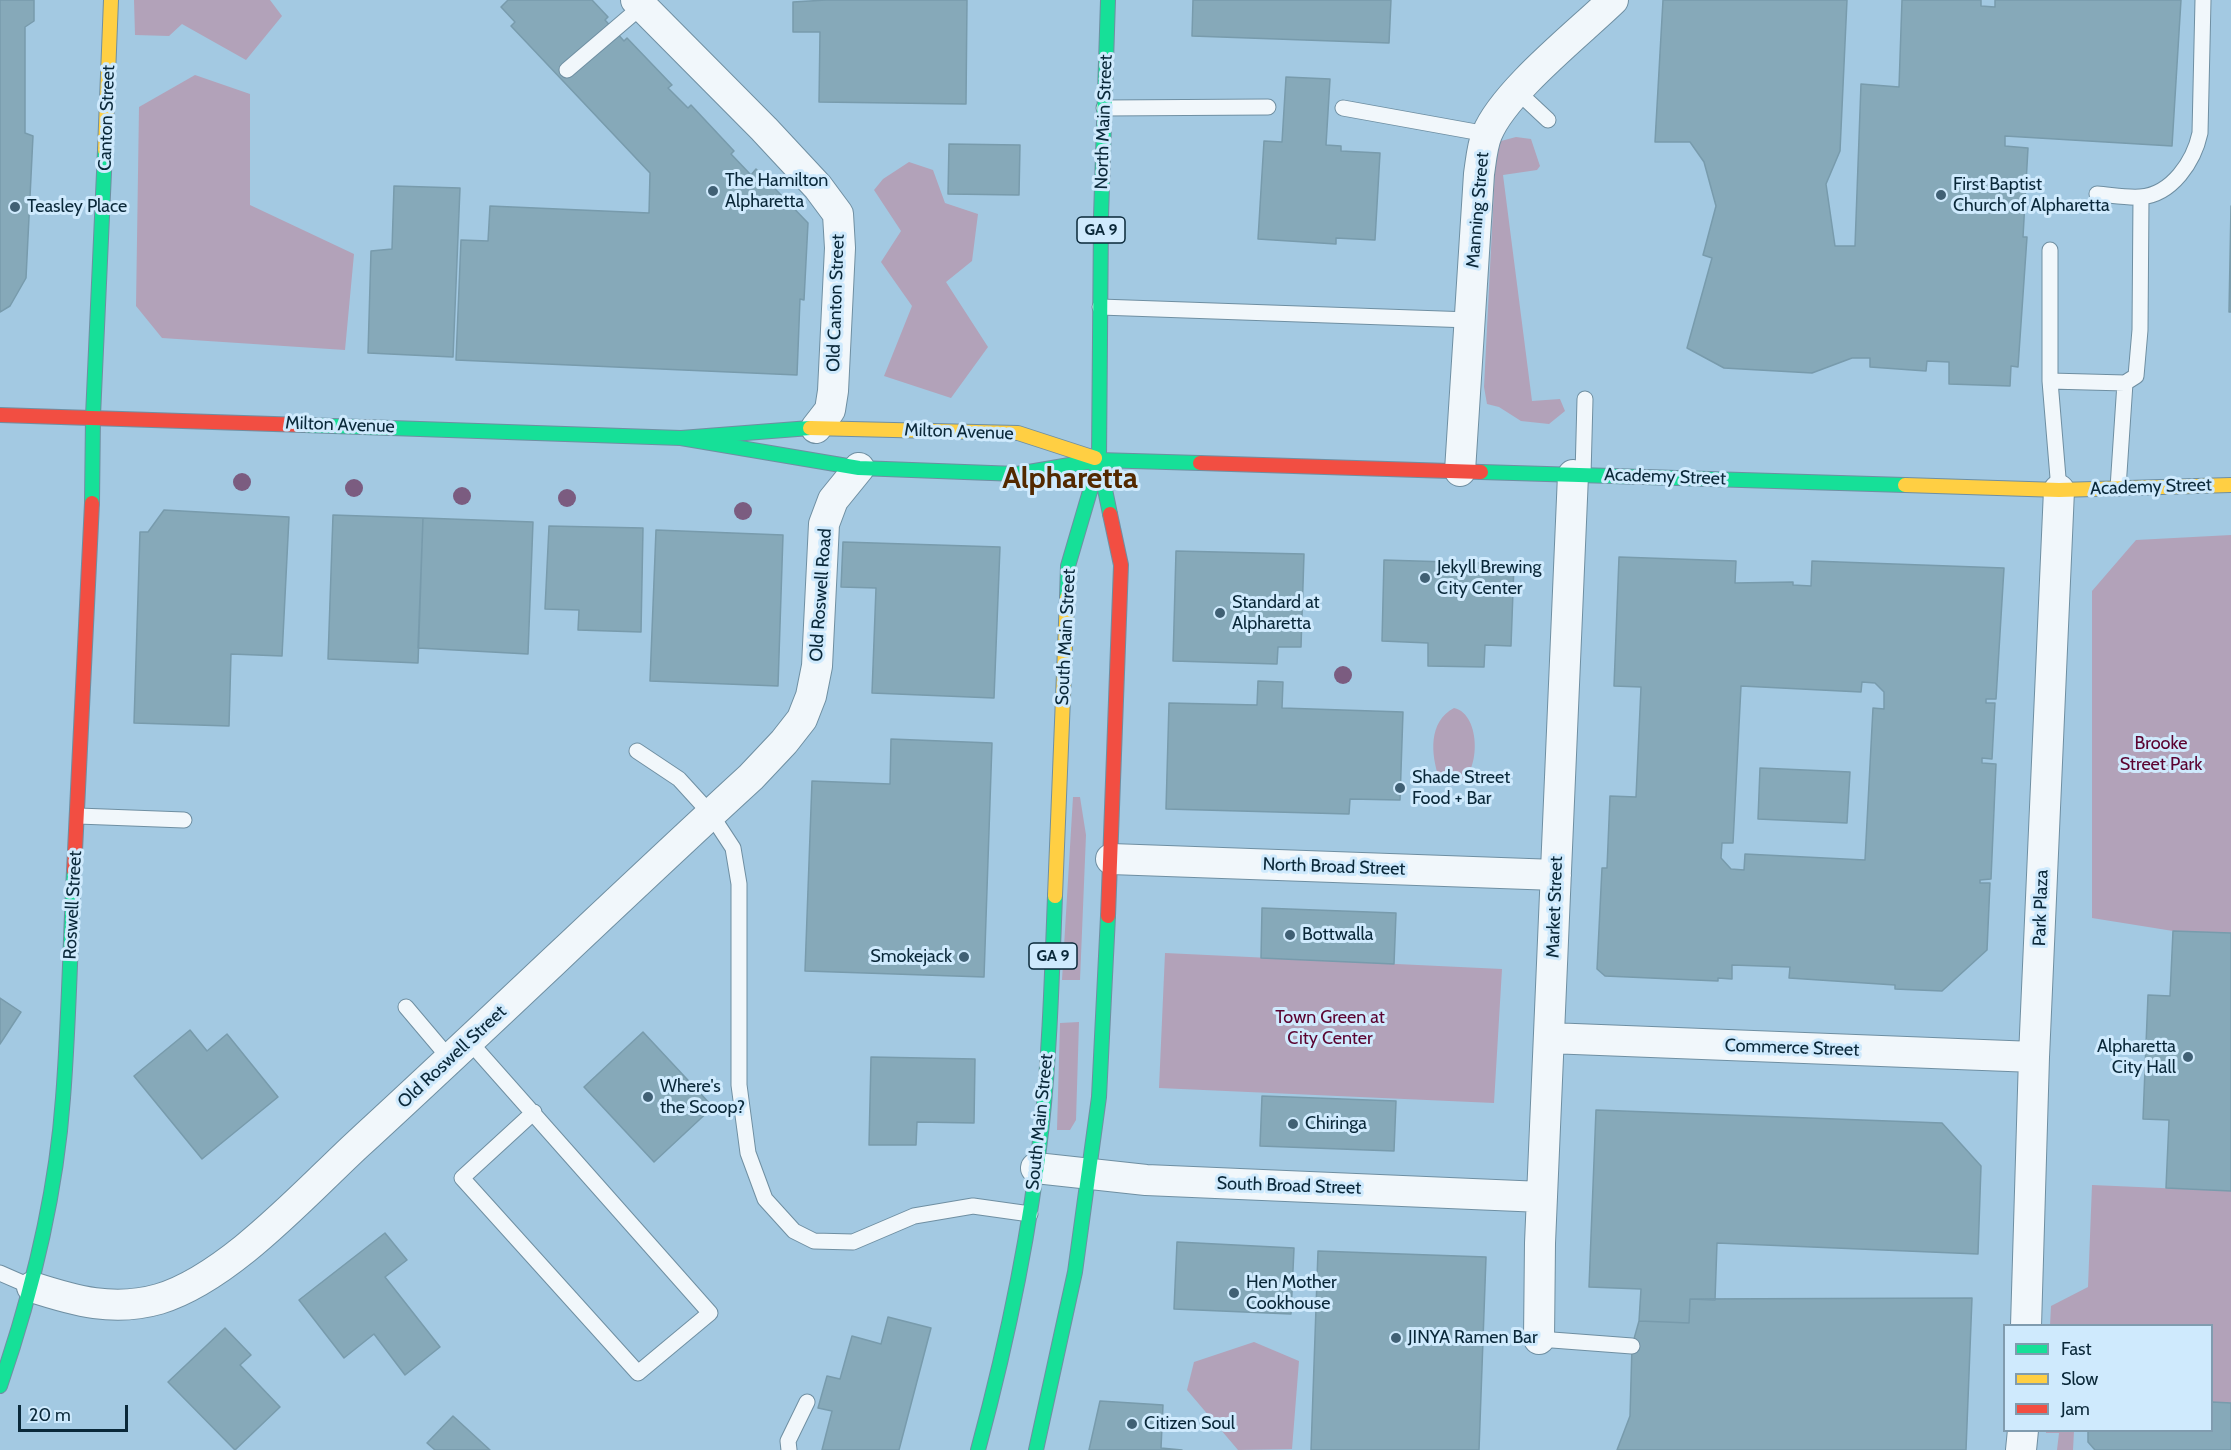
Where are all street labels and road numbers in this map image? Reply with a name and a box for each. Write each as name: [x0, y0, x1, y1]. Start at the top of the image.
street label: North Main Street: [1091, 54, 1117, 190]
street label: Canton Street: [94, 65, 120, 171]
street label: Manning Street: [1462, 151, 1494, 269]
road number: GA 9: [1077, 217, 1125, 243]
street label: Old Canton Street: [823, 234, 849, 372]
street label: Milton Avenue: [285, 412, 395, 438]
street label: Milton Avenue: [904, 419, 1014, 445]
street label: Academy Street: [1604, 464, 1726, 490]
street label: Academy Street: [2090, 474, 2212, 500]
street label: Old Roswell Road: [806, 528, 836, 662]
street label: South Main Street: [1052, 568, 1080, 706]
street label: Roswell Street: [59, 850, 87, 960]
street label: North Broad Street: [1262, 854, 1406, 880]
street label: Market Street: [1542, 856, 1568, 958]
street label: Park Plaza: [2029, 869, 2053, 947]
road number: GA 9: [1029, 943, 1077, 969]
street label: Old Roswell Street: [393, 1001, 511, 1113]
street label: Commerce Street: [1724, 1035, 1860, 1061]
street label: South Main Street: [1022, 1053, 1058, 1191]
street label: South Broad Street: [1216, 1173, 1362, 1199]

